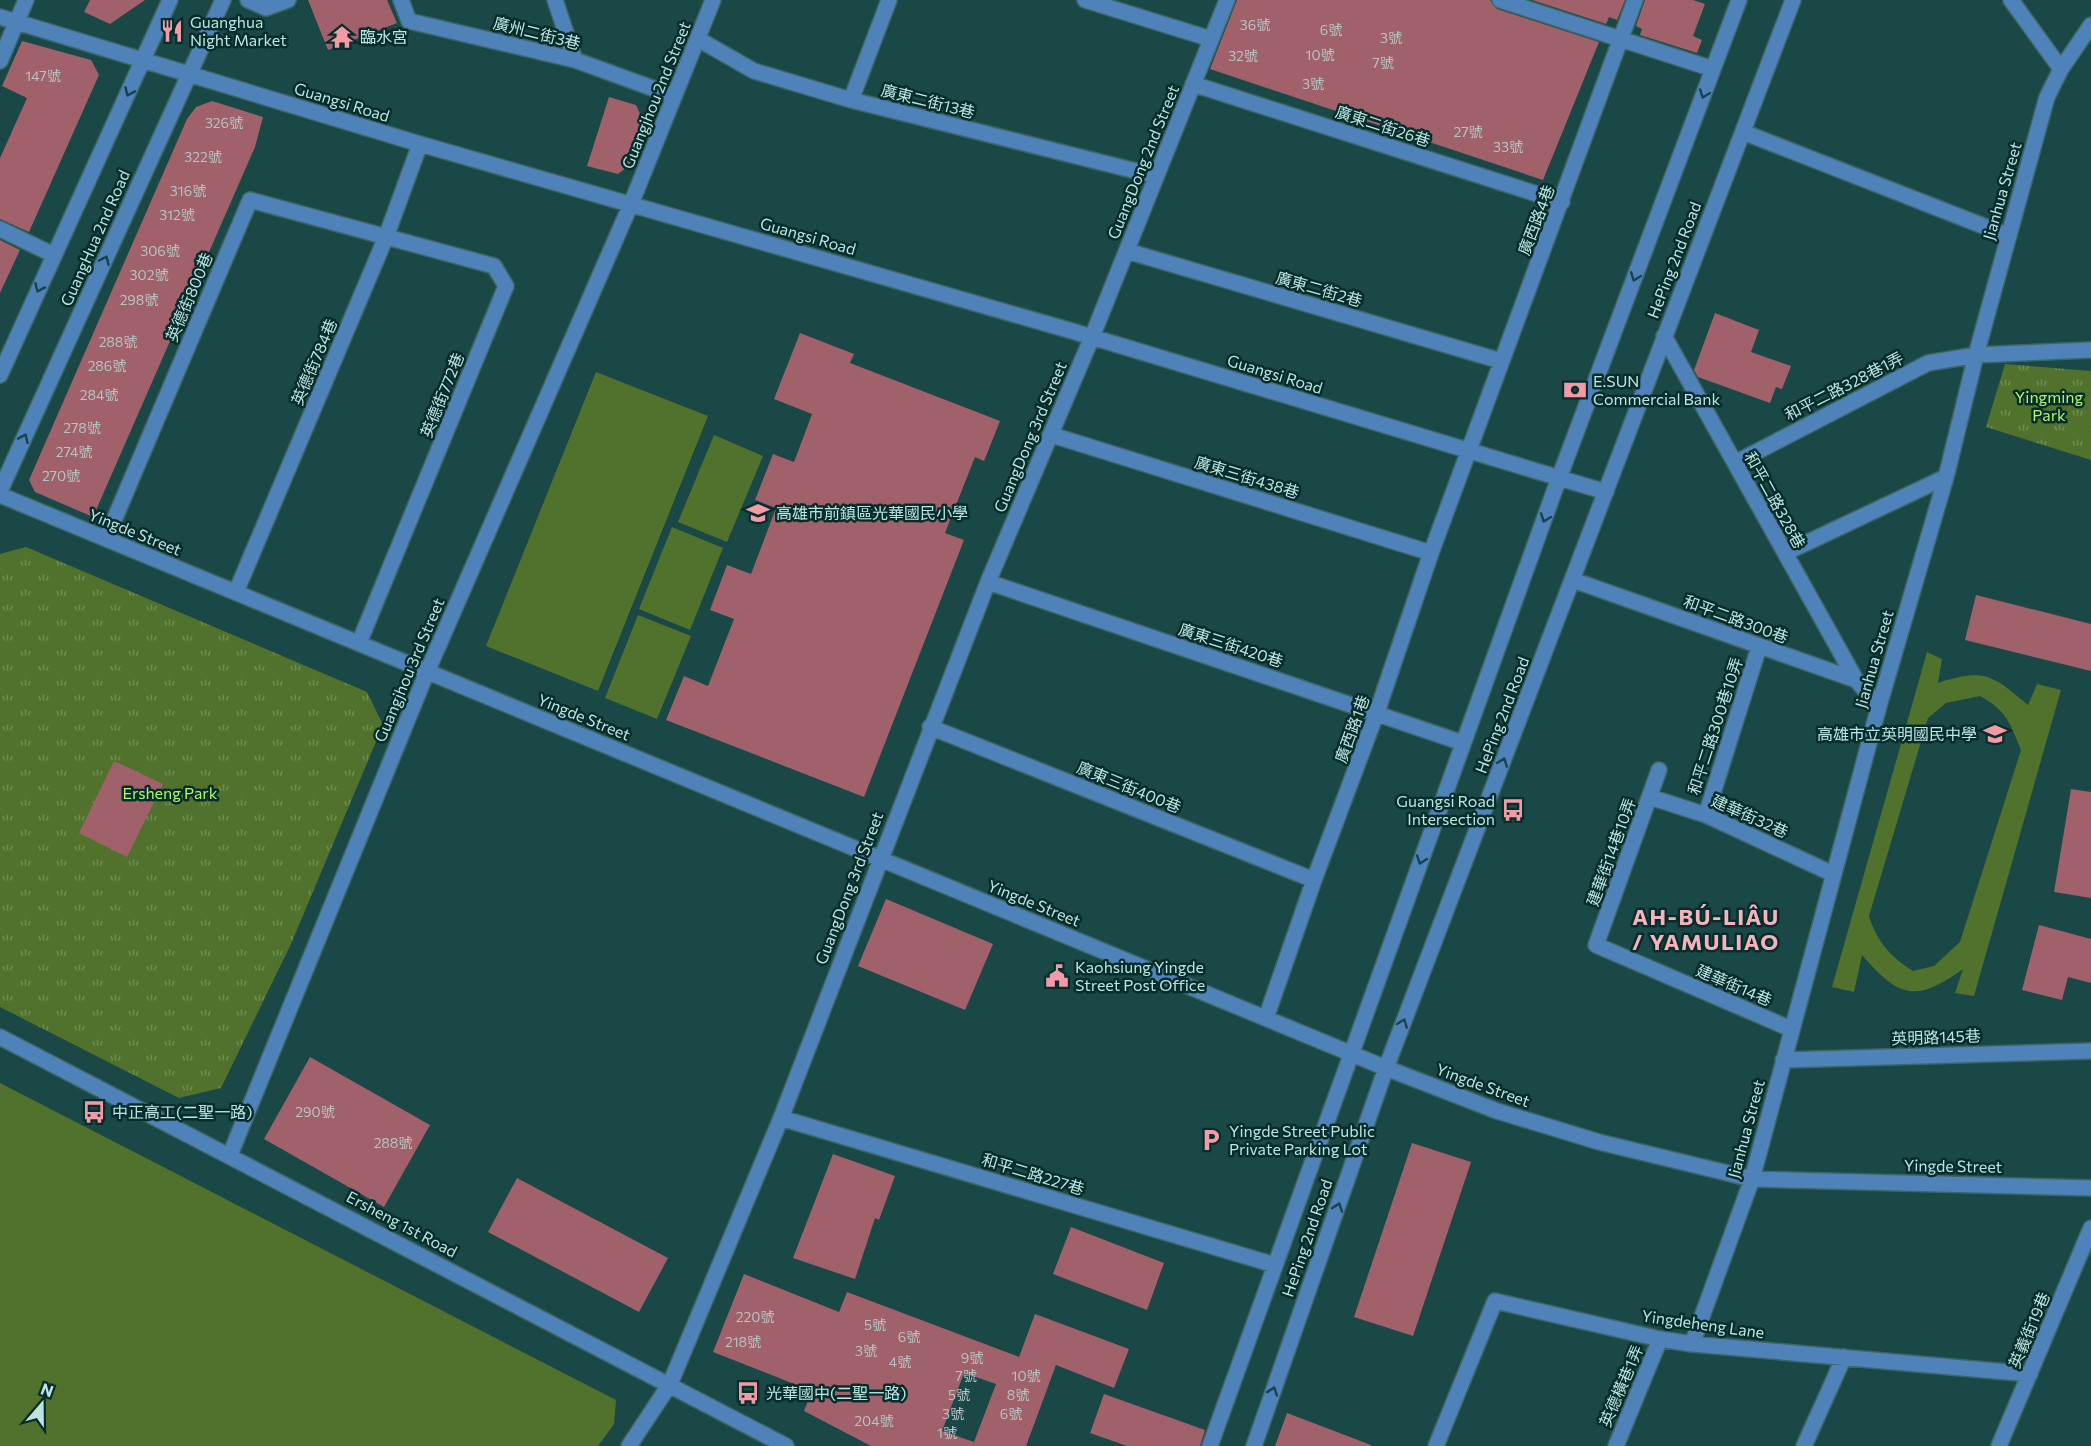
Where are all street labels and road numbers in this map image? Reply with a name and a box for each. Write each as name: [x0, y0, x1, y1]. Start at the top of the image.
street label: 廣州二街3巷: [492, 13, 583, 53]
street label: Guangjhou 2nd Street: [617, 18, 694, 171]
street label: Guangsi Road: [292, 78, 392, 125]
street label: 廣東二街13巷: [879, 80, 977, 121]
street label: GuangDong 2nd Street: [1103, 82, 1182, 242]
street label: 廣東二街26巷: [1333, 101, 1433, 150]
street label: Jianhua Street: [1978, 139, 2025, 242]
street label: GuangHua 2nd Road: [56, 167, 133, 309]
street label: 廣西路4巷: [1513, 182, 1558, 258]
street label: HePing 2nd Road: [1643, 199, 1704, 321]
street label: Guangsi Road: [758, 213, 858, 258]
street label: 英德街800巷: [161, 250, 216, 344]
street label: 廣東二街2巷: [1274, 267, 1364, 310]
street label: 英德街784巷: [287, 316, 340, 408]
street label: 和平二路328巷1弄: [1781, 347, 1906, 424]
street label: 英德街772巷: [416, 350, 467, 440]
street label: Guangsi Road: [1225, 350, 1325, 397]
street label: GuangDong 3rd Street: [989, 358, 1070, 515]
street label: 和平二路328巷: [1741, 448, 1810, 551]
street label: 廣東三街438巷: [1193, 452, 1302, 501]
street label: Yingde Street: [86, 504, 185, 559]
street label: 和平二路300巷: [1681, 591, 1791, 646]
street label: Guangjhou 3rd Street: [370, 595, 448, 745]
street label: Jianhua Street: [1850, 607, 1897, 710]
street label: 廣東三街420巷: [1177, 619, 1286, 670]
street label: HePing 2nd Road: [1471, 654, 1532, 776]
street label: 和平二路300巷10弄: [1683, 655, 1746, 797]
street label: Yingde Street: [535, 689, 634, 744]
street label: 廣西路1巷: [1330, 692, 1373, 765]
street label: 廣東三街400巷: [1074, 757, 1184, 816]
street label: 建華街32巷: [1709, 790, 1792, 841]
street label: 建華街14巷10弄: [1582, 795, 1639, 909]
street label: GuangDong 3rd Street: [811, 808, 887, 967]
street label: Yingde Street: [985, 875, 1084, 930]
street label: 建華街14巷: [1693, 960, 1775, 1009]
street label: 英明路145巷: [1891, 1025, 1981, 1048]
street label: Yingde Street: [1434, 1059, 1533, 1110]
street label: Jianhua Street: [1723, 1077, 1768, 1180]
street label: 和平二路227巷: [980, 1149, 1087, 1198]
street label: Yingde Street: [1904, 1155, 2003, 1176]
street label: HePing 2nd Road: [1277, 1176, 1336, 1299]
street label: Ersheng 1st Road: [344, 1186, 461, 1261]
street label: 英義街19巷: [2004, 1289, 2053, 1371]
street label: Yingdeheng Lane: [1641, 1305, 1766, 1342]
street label: 英德橫巷1弄: [1595, 1342, 1646, 1429]

